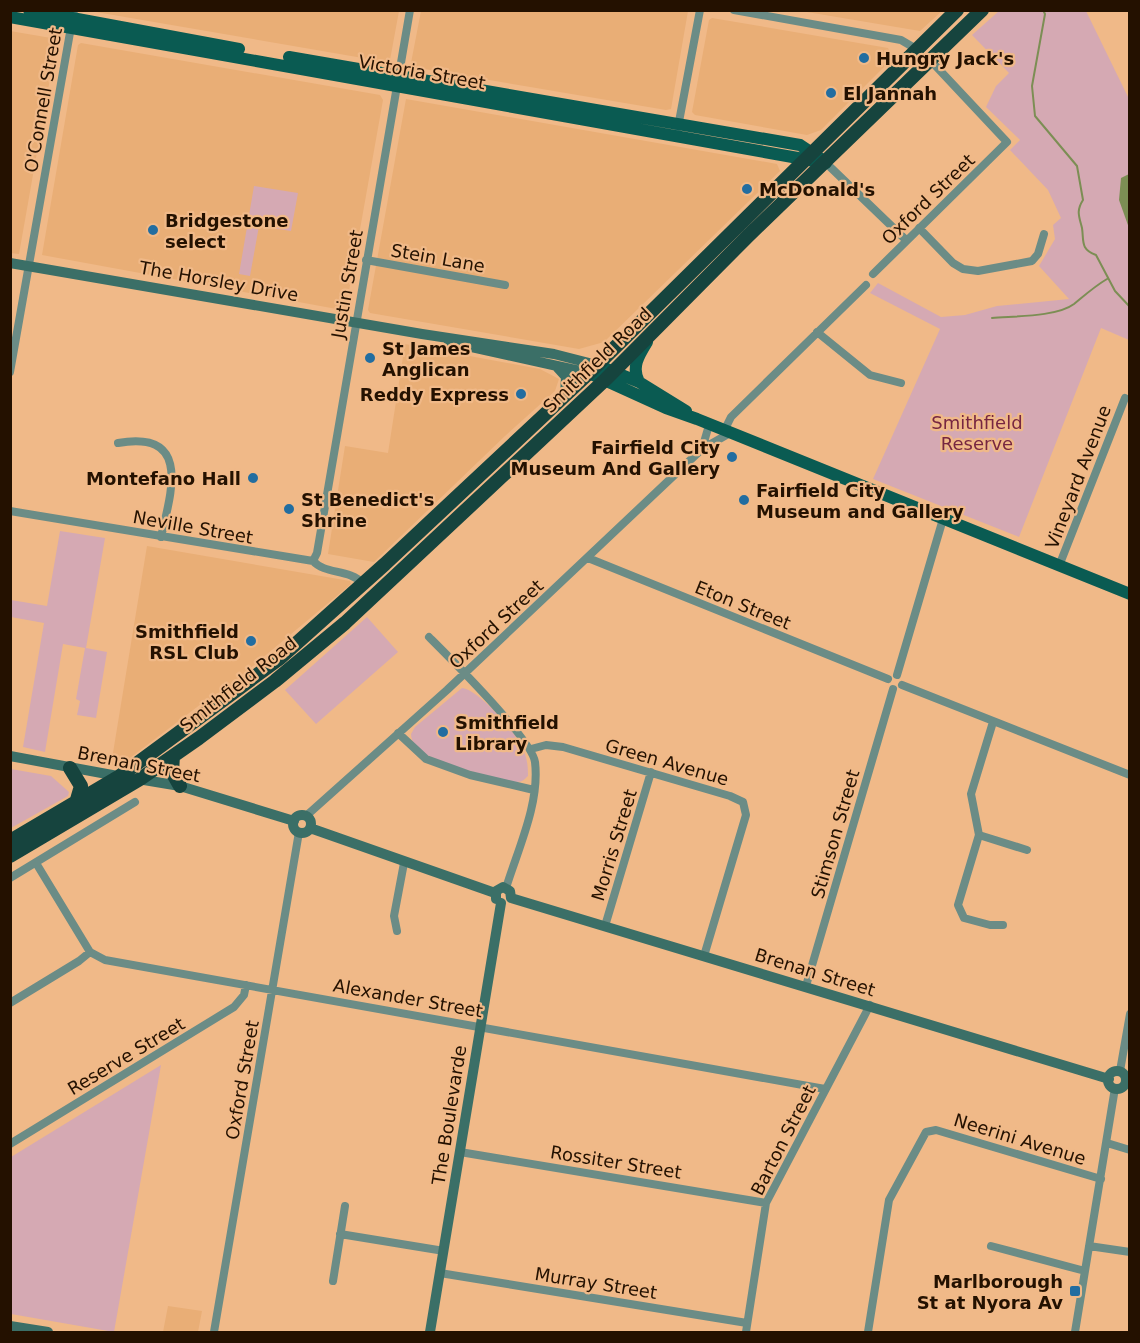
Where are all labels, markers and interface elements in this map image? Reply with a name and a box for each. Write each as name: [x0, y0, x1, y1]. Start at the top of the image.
street label: O'Connell Street: [20, 26, 66, 174]
place label: Hungry Jack's: [876, 48, 1014, 69]
street label: Victoria Street: [357, 50, 487, 94]
marker: Hungry Jack's: [857, 51, 871, 65]
place label: El Jannah: [843, 83, 937, 104]
marker: El Jannah: [824, 86, 838, 100]
street label: Oxford Street: [877, 149, 979, 249]
place label: McDonald's: [759, 179, 875, 200]
marker: McDonald's: [740, 182, 754, 196]
place label: Bridgestone select: [165, 210, 288, 252]
marker: Bridgestone select: [146, 223, 160, 237]
street label: Justin Street: [327, 228, 367, 341]
street label: Stein Lane: [389, 239, 487, 277]
street label: The Horsley Drive: [137, 257, 300, 305]
street label: Smithfield Road: [539, 303, 655, 417]
place label: St James Anglican: [382, 338, 470, 380]
marker: St James Anglican: [363, 351, 377, 365]
place label: Reddy Express: [360, 384, 509, 405]
marker: Reddy Express: [514, 387, 528, 401]
street label: Vineyard Avenue: [1041, 402, 1115, 552]
park label: Smithfield Reserve: [931, 412, 1023, 454]
place label: Fairfield City Museum And Gallery: [511, 437, 720, 479]
marker: Fairfield City Museum And Gallery: [725, 450, 739, 464]
place label: Montefano Hall: [86, 468, 241, 489]
marker: Montefano Hall: [246, 471, 260, 485]
place label: Fairfield City Museum and Gallery: [756, 480, 964, 522]
place label: St Benedict's Shrine: [301, 489, 434, 531]
marker: Fairfield City Museum and Gallery: [737, 493, 751, 507]
marker: St Benedict's Shrine: [282, 502, 296, 516]
street label: Neville Street: [131, 506, 255, 548]
street label: Oxford Street: [445, 575, 547, 673]
street label: Eton Street: [692, 576, 794, 634]
place label: Smithfield RSL Club: [135, 621, 239, 663]
street label: Smithfield Road: [176, 632, 300, 736]
marker: Smithfield RSL Club: [244, 634, 258, 648]
place label: Smithfield Library: [455, 712, 559, 754]
marker: Smithfield Library: [436, 725, 450, 739]
street label: Green Avenue: [603, 734, 731, 790]
street label: Brenan Street: [76, 742, 202, 786]
street label: Stimson Street: [807, 767, 863, 901]
street label: Morris Street: [587, 787, 641, 903]
street label: Brenan Street: [752, 944, 878, 1000]
street label: Alexander Street: [332, 975, 484, 1021]
street label: Reserve Street: [64, 1013, 188, 1099]
street label: Oxford Street: [221, 1019, 263, 1141]
street label: The Boulevarde: [427, 1044, 470, 1187]
street label: Barton Street: [746, 1081, 820, 1199]
street label: Neerini Avenue: [951, 1109, 1089, 1169]
street label: Rossiter Street: [549, 1141, 683, 1183]
street label: Murray Street: [533, 1263, 659, 1303]
place label: Marlborough St at Nyora Av: [917, 1271, 1063, 1313]
marker: Marlborough St at Nyora Av: [1068, 1284, 1082, 1298]

